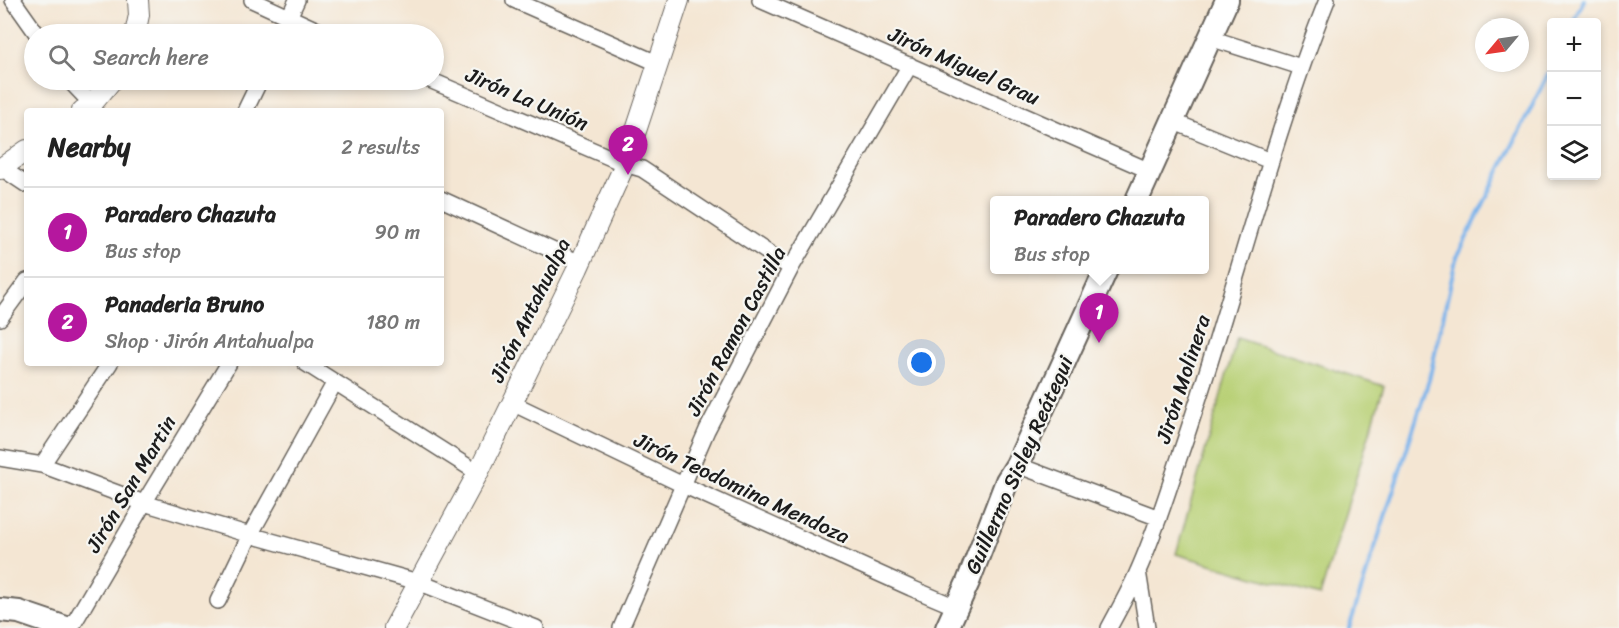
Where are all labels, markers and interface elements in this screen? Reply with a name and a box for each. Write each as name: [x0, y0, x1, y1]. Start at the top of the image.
street label: Jirón Miguel Grau: [881, 15, 1046, 117]
north arrow: [1475, 18, 1529, 72]
map controls: [1547, 18, 1601, 180]
button: +: [1547, 18, 1601, 72]
search box: [24, 24, 444, 90]
text: Search here: [93, 38, 209, 77]
icon: search: [45, 41, 78, 74]
street label: Jirón La Unión: [459, 56, 594, 142]
button: −: [1547, 72, 1601, 126]
text: Nearby: [48, 124, 130, 170]
pin: 2: [608, 126, 648, 175]
button: layers: [1547, 126, 1601, 180]
text: 2 results: [341, 130, 420, 165]
text: Paradero Chazuta: [105, 195, 276, 234]
popup: [990, 196, 1209, 274]
text: Paradero Chazuta: [1014, 198, 1185, 237]
text: 1: [63, 215, 72, 250]
text: 90 m: [375, 215, 420, 250]
street label: Jirón Antahualpa: [478, 231, 582, 390]
text: Bus stop: [105, 234, 181, 269]
text: Bus stop: [1014, 237, 1090, 272]
street label: Jirón Ramon Castilla: [675, 239, 797, 424]
text: Panaderia Bruno: [105, 285, 264, 324]
pin: 1: [1080, 294, 1118, 343]
text: 2: [62, 305, 73, 340]
text: 180 m: [366, 305, 420, 340]
street label: Jirón Molinera: [1144, 309, 1222, 449]
text: Shop · Jirón Antahualpa: [105, 324, 314, 359]
your location: [907, 348, 936, 377]
street label: Guillermo Sisley Reátegui: [954, 348, 1085, 580]
street label: Jirón San Martin: [74, 408, 187, 561]
street label: Jirón Teodomina Mendoza: [627, 421, 857, 555]

